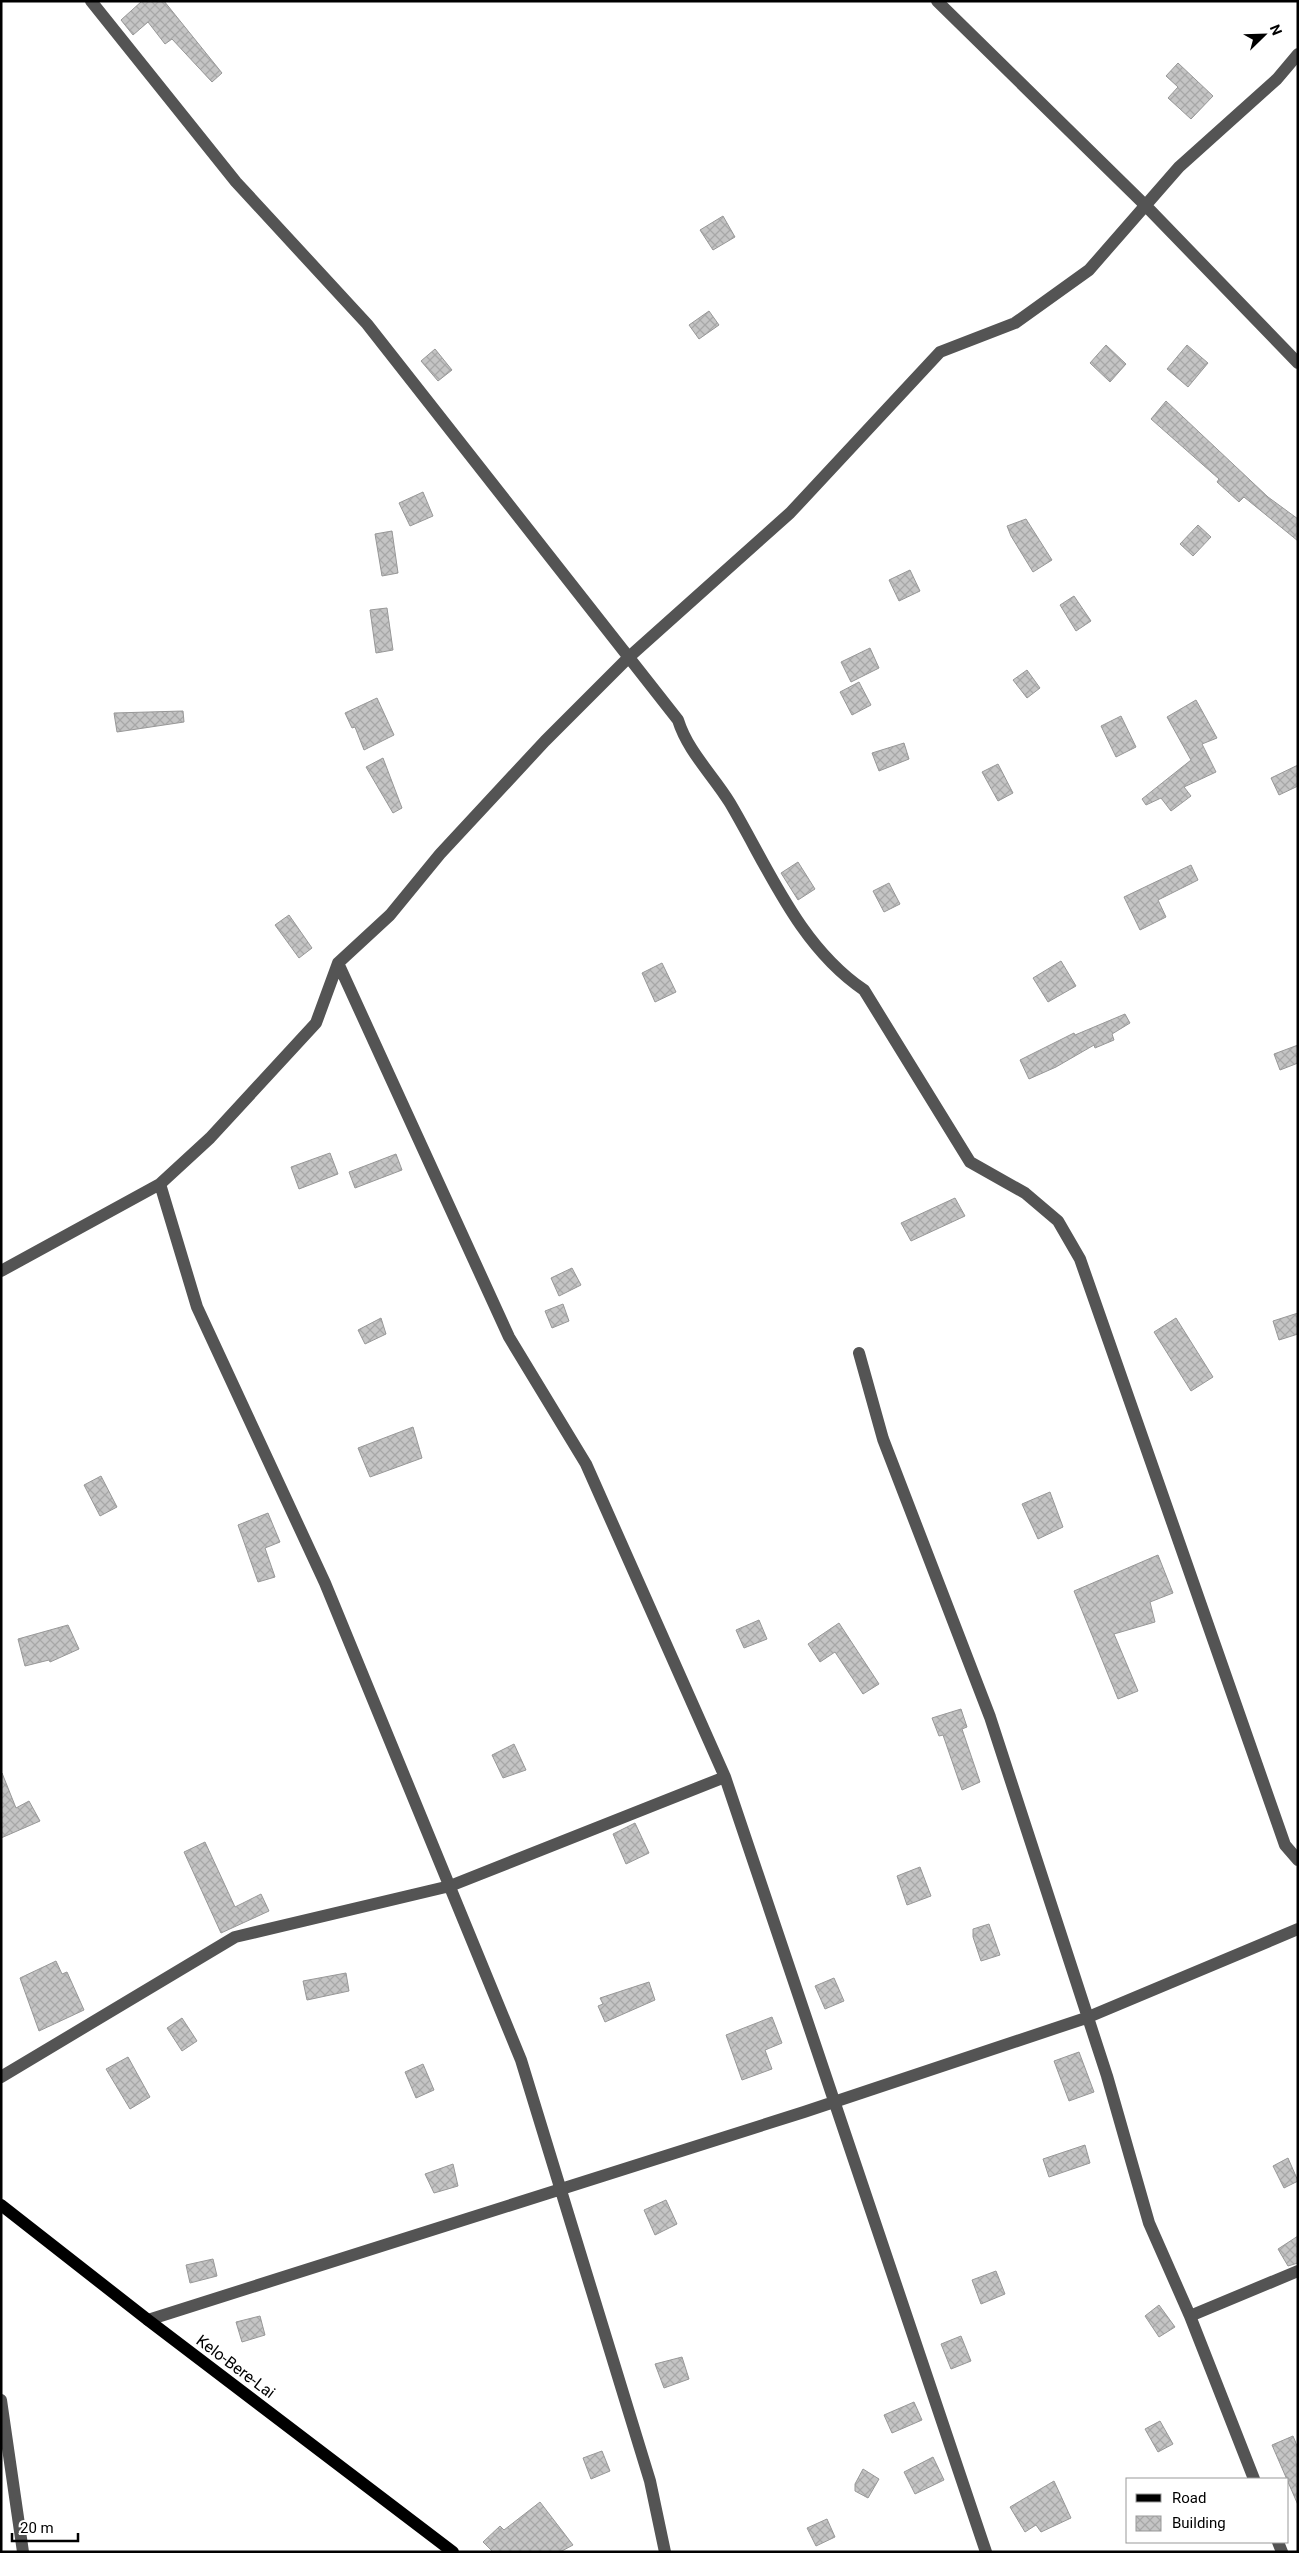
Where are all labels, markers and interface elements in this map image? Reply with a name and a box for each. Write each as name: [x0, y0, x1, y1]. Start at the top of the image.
north arrow: [1239, 10, 1289, 60]
text: N: [1267, 22, 1285, 38]
street label: Kelo-Bere-Lai: [193, 2331, 279, 2402]
legend: [1126, 2478, 1289, 2543]
text: Road: [1172, 2489, 1206, 2507]
scale bar: [12, 2510, 79, 2542]
text: Building: [1172, 2514, 1226, 2532]
text: 20 m: [20, 2519, 54, 2537]

